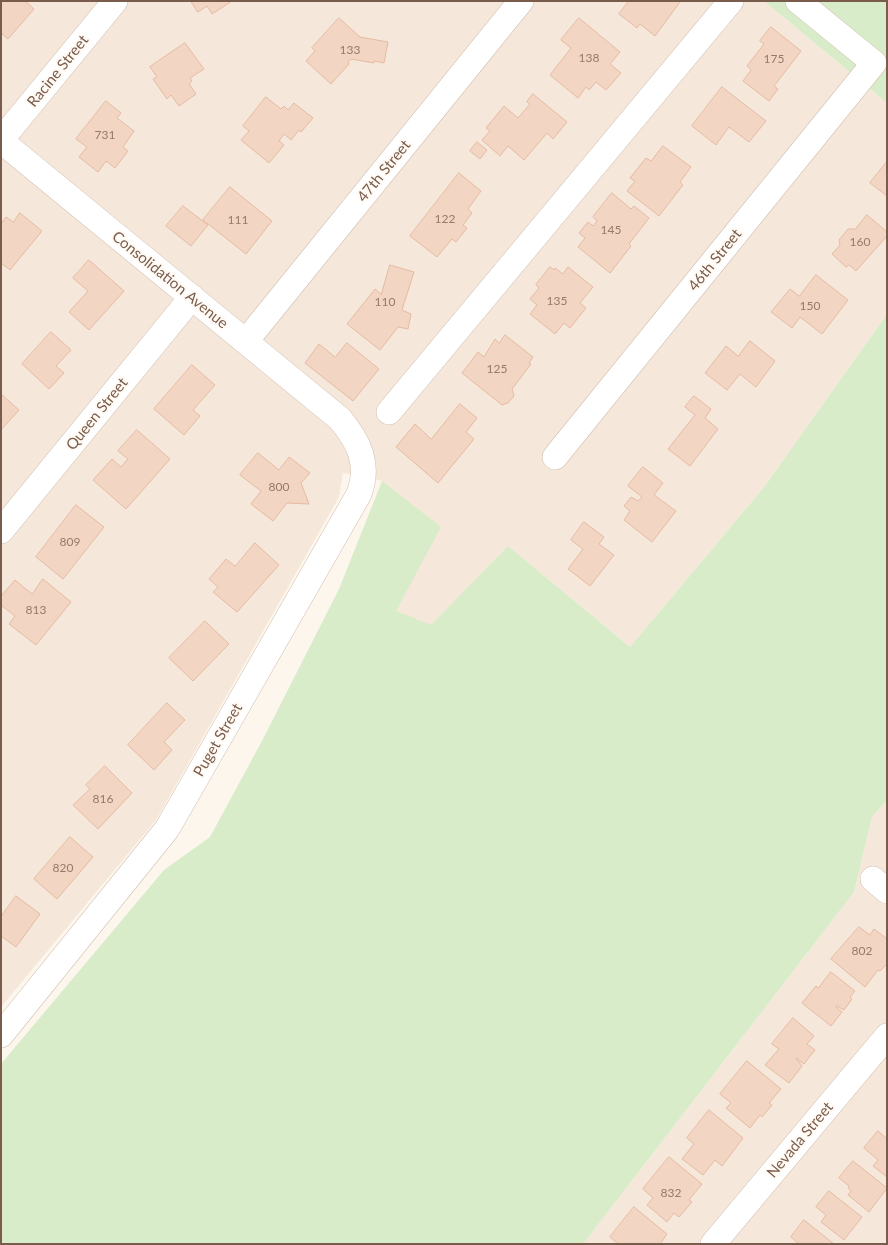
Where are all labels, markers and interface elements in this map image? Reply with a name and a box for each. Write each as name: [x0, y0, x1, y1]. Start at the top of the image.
street label: Racine Street: [24, 31, 92, 111]
house number: 133: [340, 43, 360, 57]
house number: 138: [579, 51, 599, 65]
house number: 175: [764, 52, 784, 66]
house number: 731: [95, 128, 115, 142]
street label: 47th Street: [354, 136, 414, 206]
house number: 122: [435, 212, 455, 226]
house number: 111: [228, 213, 248, 227]
house number: 145: [601, 223, 621, 237]
street label: 46th Street: [685, 225, 745, 295]
street label: Consolidation Avenue: [108, 228, 232, 332]
house number: 160: [850, 235, 870, 249]
house number: 135: [547, 294, 567, 308]
house number: 110: [375, 295, 395, 309]
house number: 150: [800, 299, 820, 313]
house number: 125: [487, 362, 507, 376]
street label: Queen Street: [62, 374, 132, 454]
house number: 800: [269, 480, 289, 494]
house number: 809: [60, 535, 80, 549]
house number: 813: [26, 603, 46, 617]
street label: Puget Street: [190, 700, 246, 780]
house number: 816: [93, 792, 113, 806]
house number: 820: [53, 861, 73, 875]
house number: 802: [852, 944, 872, 958]
street label: Nevada Street: [763, 1099, 837, 1181]
house number: 832: [661, 1186, 681, 1200]

